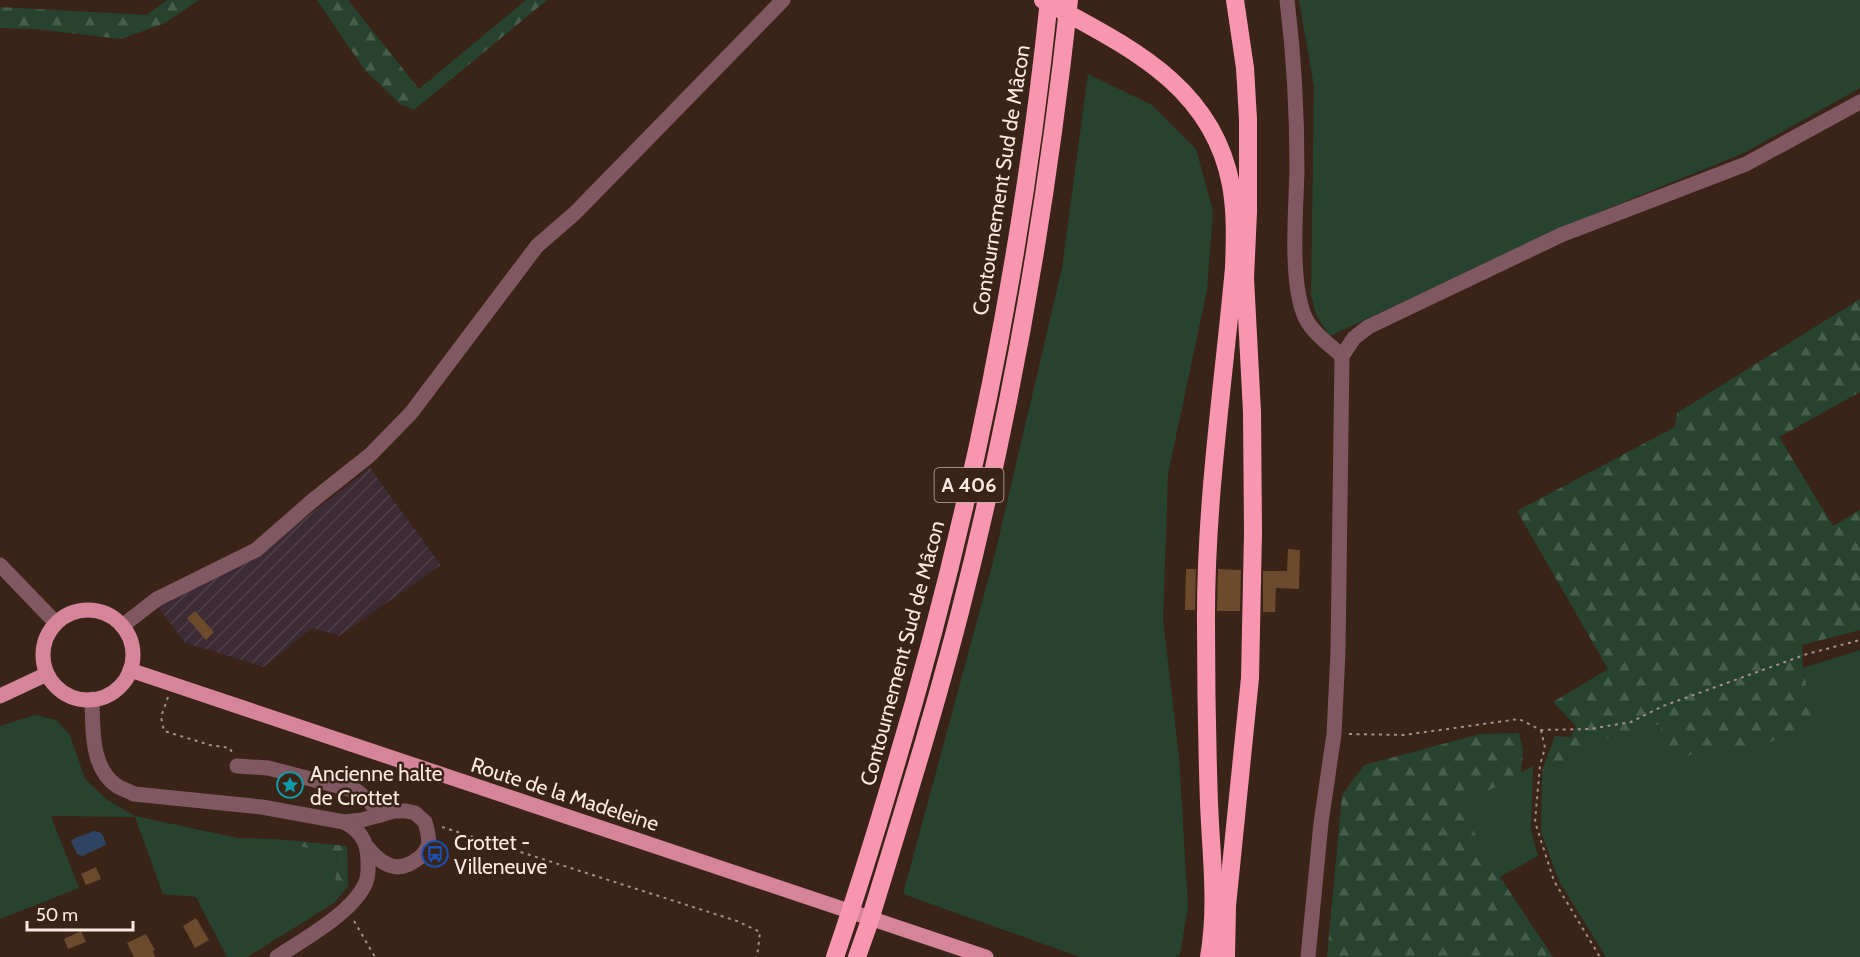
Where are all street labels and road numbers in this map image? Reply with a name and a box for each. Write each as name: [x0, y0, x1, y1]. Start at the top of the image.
street label: Contournement Sud de Mâcon: [967, 43, 1035, 317]
road number: A 406: [934, 468, 1004, 502]
street label: Contournement Sud de Mâcon: [855, 518, 949, 788]
street label: Route de la Madeleine: [468, 752, 662, 836]

